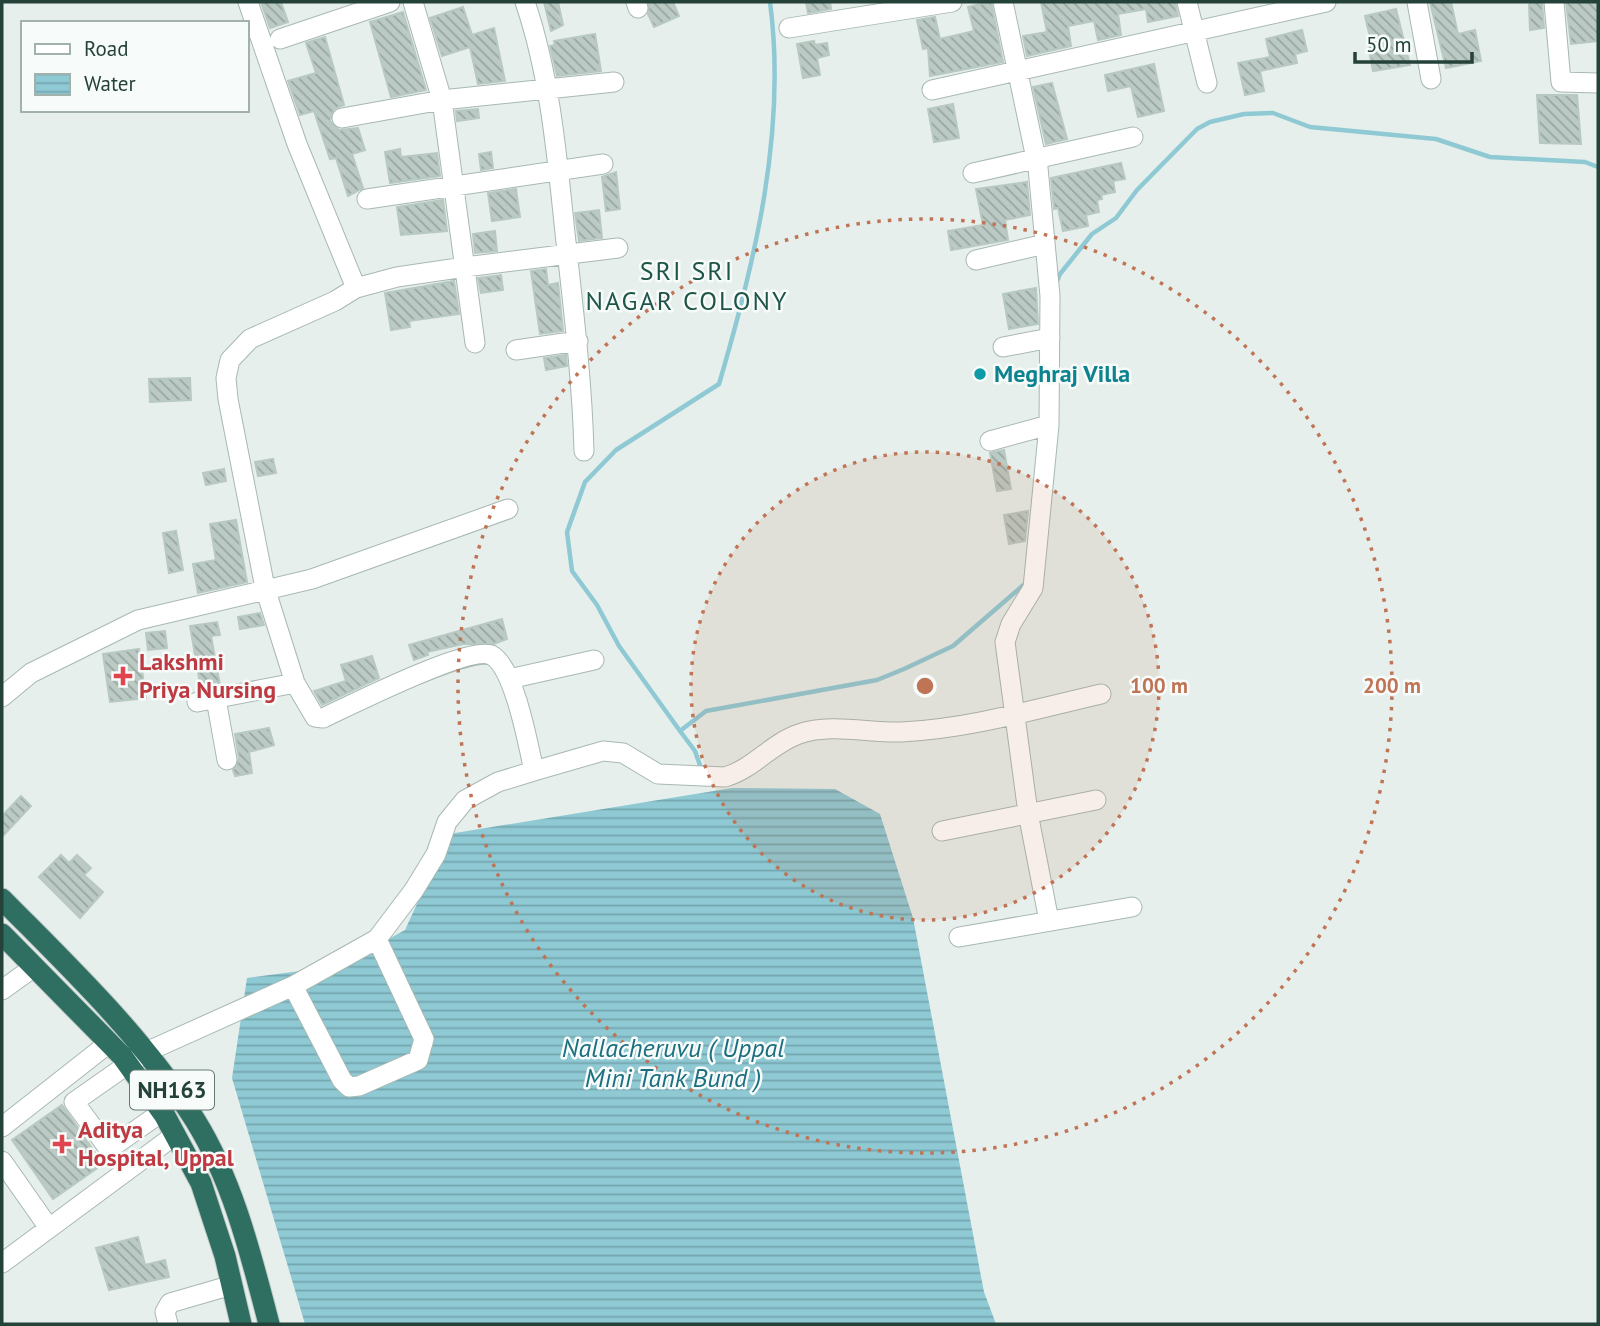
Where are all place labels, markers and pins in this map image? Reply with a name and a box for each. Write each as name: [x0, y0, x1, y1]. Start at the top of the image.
place label: Meghraj Villa: [994, 358, 1130, 389]
marker: Meghraj Villa: [972, 366, 988, 382]
place label: Lakshmi Priya Nursing: [139, 646, 276, 705]
marker: Lakshmi Priya Nursing: [113, 666, 133, 686]
centre of rings: [913, 674, 937, 698]
place label: Aditya Hospital, Uppal: [78, 1114, 235, 1173]
marker: Aditya Hospital, Uppal: [52, 1134, 72, 1154]

